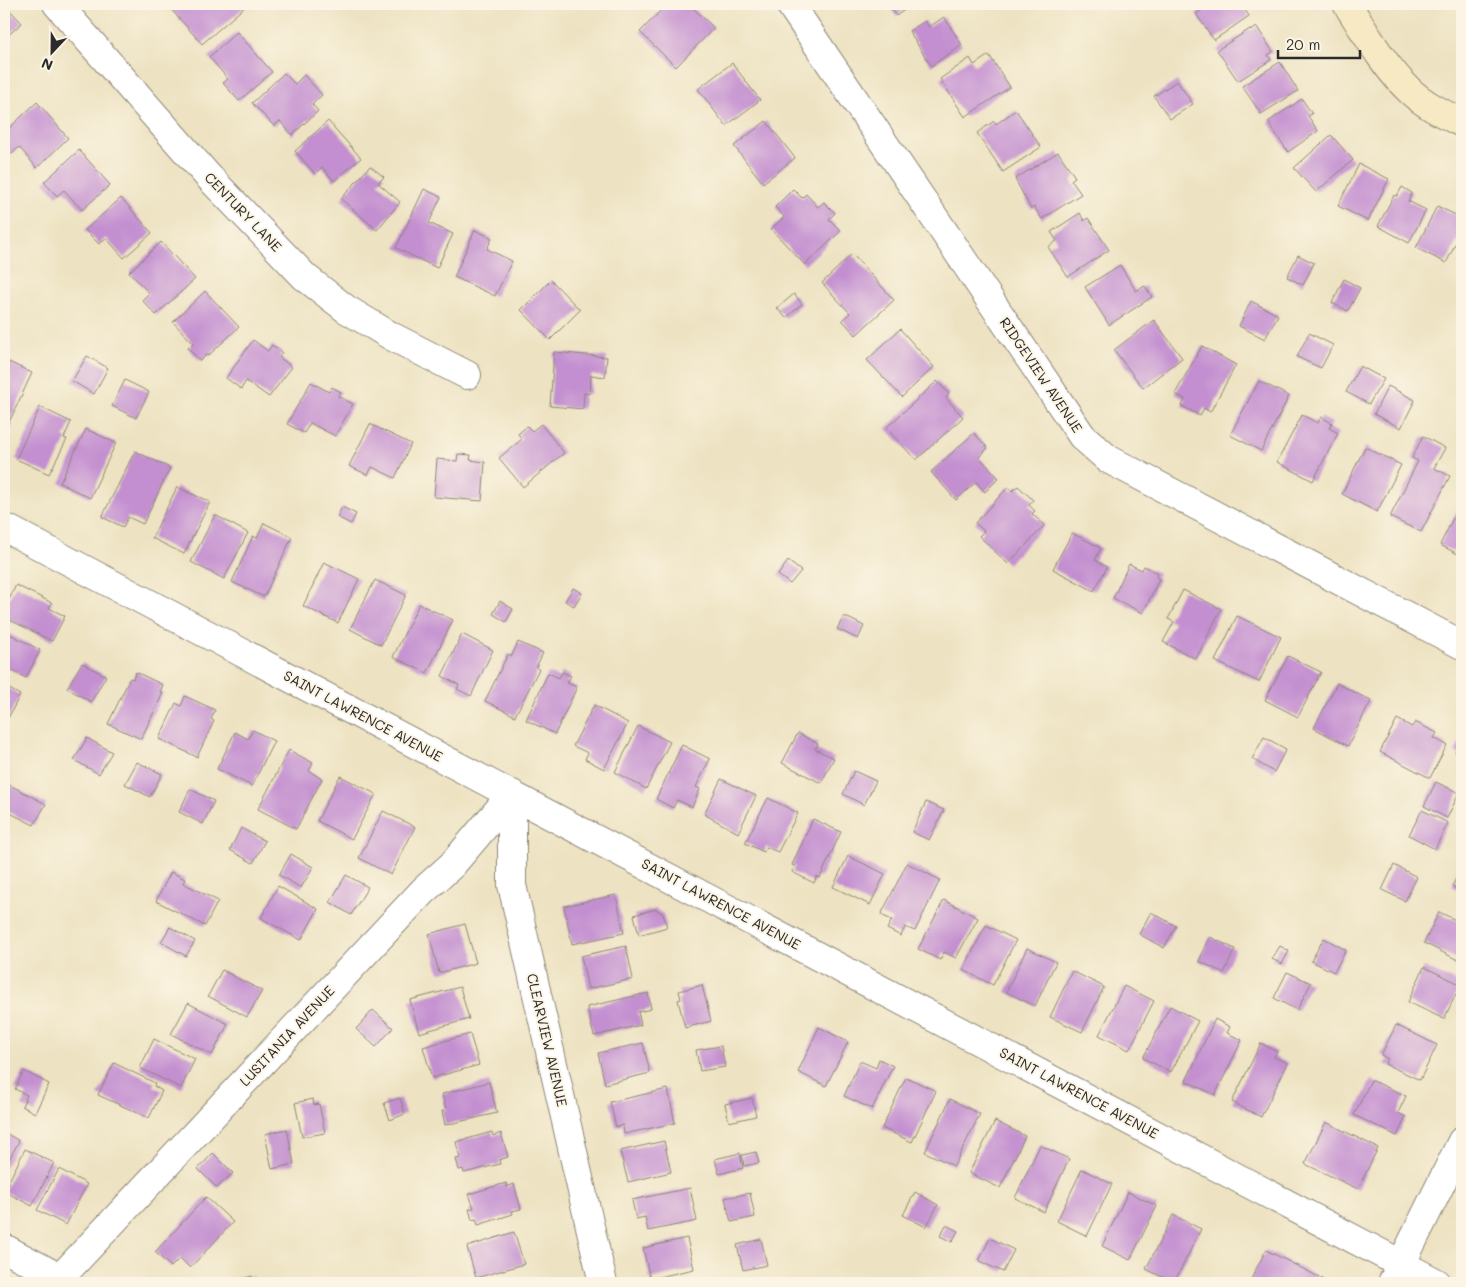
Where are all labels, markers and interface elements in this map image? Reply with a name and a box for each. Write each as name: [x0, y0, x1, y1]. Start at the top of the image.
north arrow: [28, 28, 78, 78]
scale bar: [1278, 28, 1361, 60]
text: 20 m: [1286, 34, 1320, 54]
text: N: [38, 54, 55, 75]
street label: CENTURY LANE: [201, 168, 286, 255]
street label: RIDGEVIEW AVENUE: [996, 313, 1087, 436]
street label: SAINT LAWRENCE AVENUE: [280, 665, 446, 766]
street label: SAINT LAWRENCE AVENUE: [638, 853, 804, 954]
street label: CLEARVIEW AVENUE: [523, 971, 572, 1108]
street label: LUSITANIA AVENUE: [235, 981, 338, 1090]
street label: SAINT LAWRENCE AVENUE: [996, 1042, 1162, 1143]

